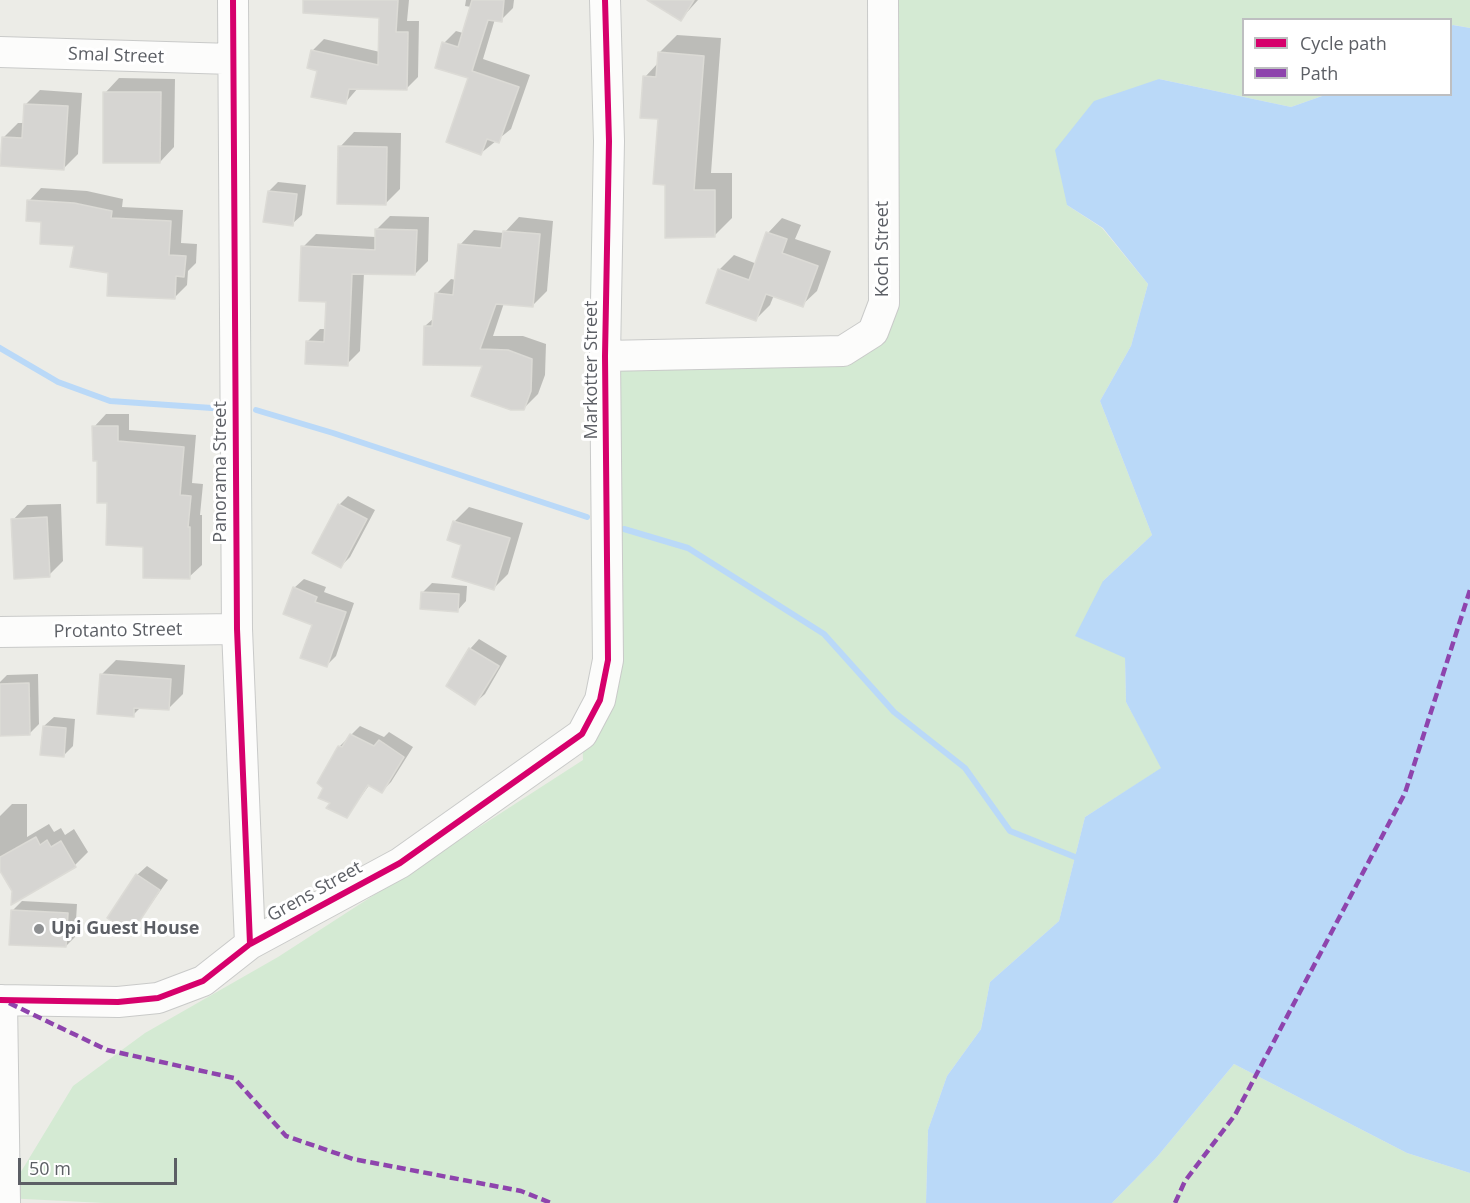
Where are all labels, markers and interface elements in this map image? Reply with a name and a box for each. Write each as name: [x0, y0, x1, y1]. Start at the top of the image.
legend: [1242, 18, 1452, 96]
text: Cycle path: [1300, 31, 1387, 55]
street label: Smal Street: [68, 44, 164, 68]
text: Path: [1300, 61, 1338, 85]
street label: Koch Street: [872, 201, 894, 297]
street label: Markotter Street: [581, 300, 603, 440]
street label: Panorama Street: [210, 401, 232, 543]
street label: Protanto Street: [53, 619, 183, 643]
street label: Grens Street: [264, 857, 366, 927]
place label: Upi Guest House: [51, 918, 199, 940]
marker: Upi Guest House: [32, 922, 46, 936]
scale bar: [21, 1146, 180, 1184]
text: 50 m: [29, 1156, 71, 1180]

